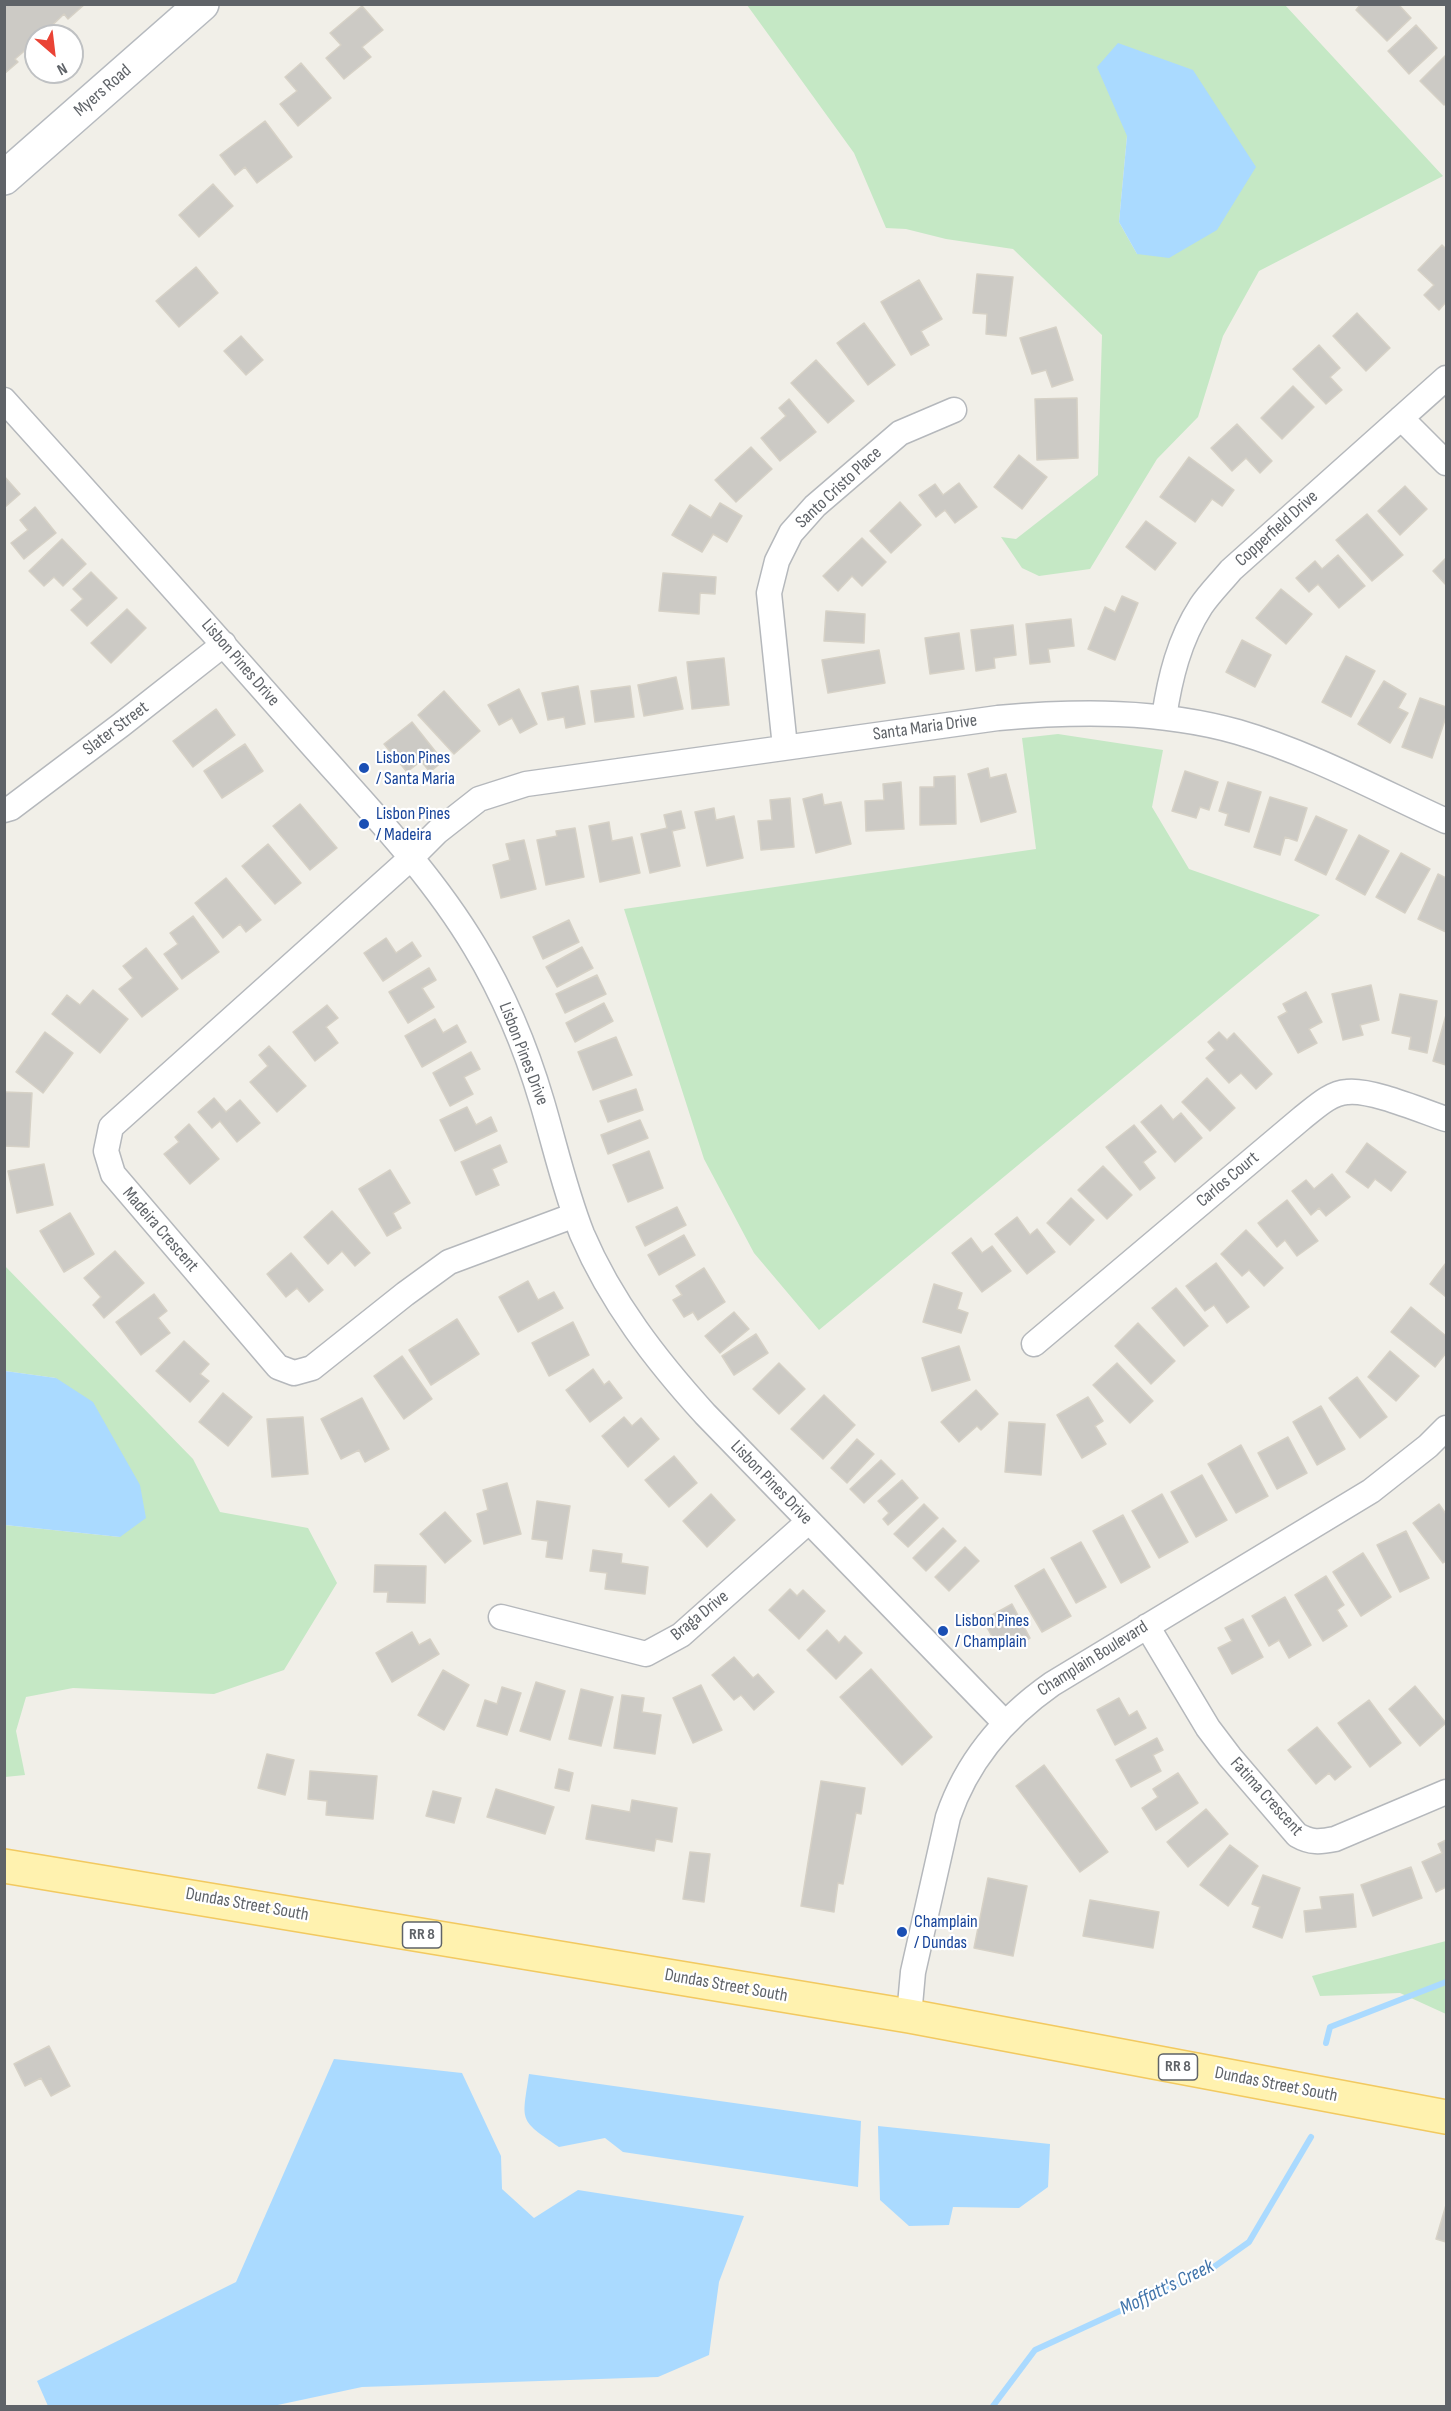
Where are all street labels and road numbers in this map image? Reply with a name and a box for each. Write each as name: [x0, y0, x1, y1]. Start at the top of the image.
street label: Myers Road: [70, 60, 136, 122]
street label: Santo Cristo Place: [792, 443, 886, 533]
street label: Copperfield Drive: [1231, 486, 1323, 572]
street label: Lisbon Pines Drive: [196, 615, 284, 711]
street label: Slater Street: [79, 697, 153, 761]
street label: Santa Maria Drive: [872, 710, 978, 746]
street label: Lisbon Pines Drive: [493, 999, 553, 1109]
street label: Carlos Court: [1192, 1148, 1264, 1212]
street label: Madeira Crescent: [117, 1183, 203, 1277]
street label: Lisbon Pines Drive: [726, 1436, 816, 1530]
street label: Braga Drive: [667, 1586, 733, 1646]
street label: Champlain Boulevard: [1034, 1616, 1152, 1702]
street label: Fatima Crescent: [1225, 1753, 1307, 1841]
street label: Dundas Street South: [184, 1884, 310, 1926]
road number: RR 8: [402, 1922, 442, 1948]
street label: Dundas Street South: [663, 1965, 789, 2007]
road number: RR 8: [1158, 2054, 1198, 2080]
street label: Dundas Street South: [1213, 2063, 1339, 2107]

